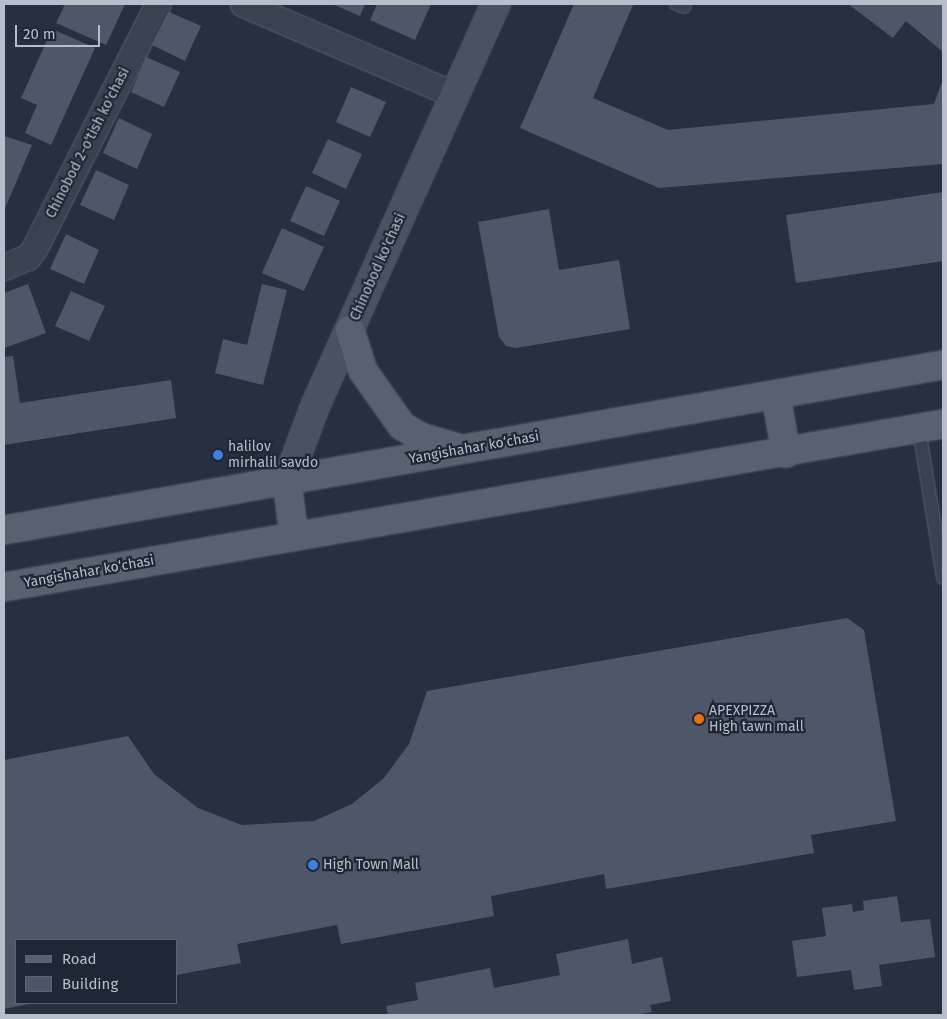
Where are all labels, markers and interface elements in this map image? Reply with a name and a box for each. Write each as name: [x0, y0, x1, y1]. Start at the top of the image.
scale bar: [18, 15, 102, 47]
text: 20 m: [23, 25, 56, 43]
street label: Chinobod 2-o'tish ko'chasi: [43, 65, 133, 221]
street label: Chinobod ko'chasi: [347, 211, 409, 323]
street label: Yangishahar ko‘chasi: [408, 428, 540, 468]
place label: halilov mirhalil savdo: [228, 439, 318, 472]
marker: halilov mirhalil savdo: [212, 449, 224, 461]
street label: Yangishahar ko‘chasi: [23, 552, 155, 592]
place label: APEXPIZZA High tawn mall: [709, 703, 804, 736]
marker: APEXPIZZA High tawn mall: [693, 713, 705, 725]
place label: High Town Mall: [323, 857, 419, 873]
marker: High Town Mall: [307, 859, 319, 871]
legend: [15, 939, 178, 1004]
text: Road: [62, 950, 97, 968]
text: Building: [62, 975, 118, 993]

